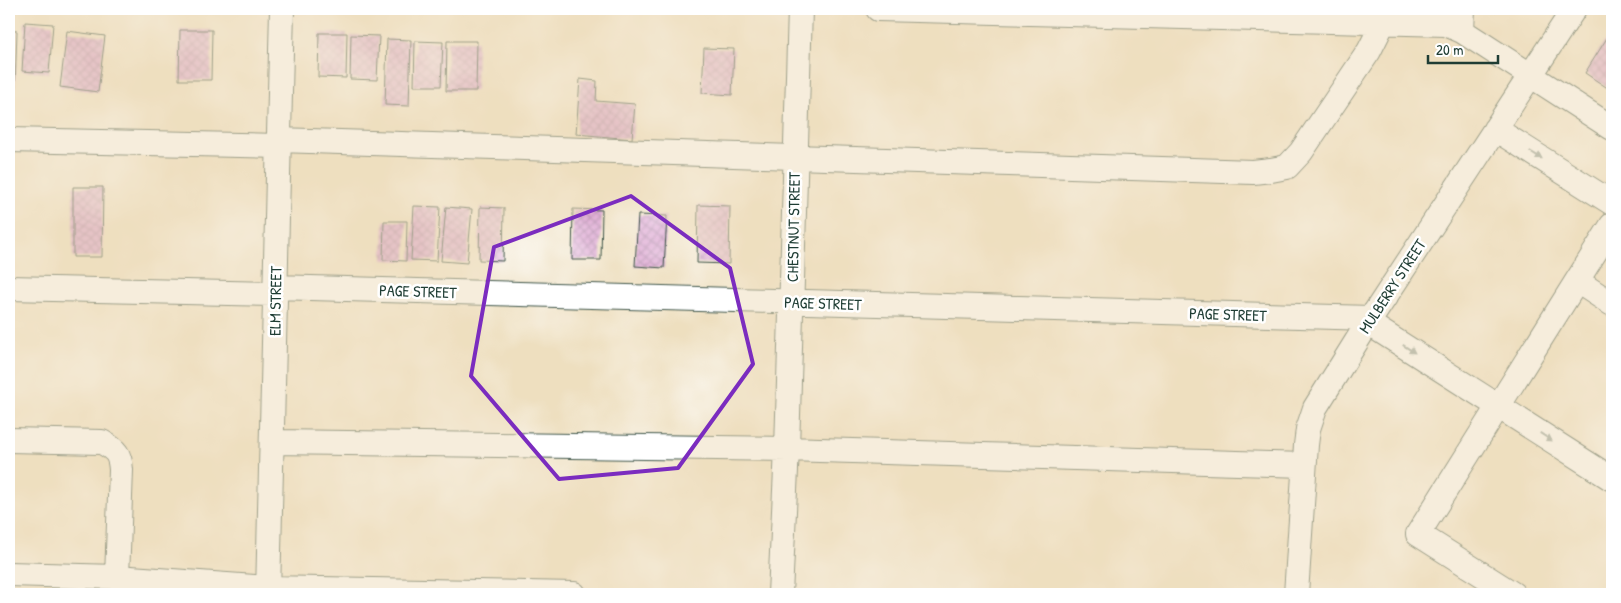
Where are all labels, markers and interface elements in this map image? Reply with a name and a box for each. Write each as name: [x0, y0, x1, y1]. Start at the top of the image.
scale bar: [1428, 32, 1498, 64]
text: 20 m: [1436, 39, 1463, 60]
one-way arrow: [1530, 151, 1543, 160]
street label: CHESTNUT STREET: [781, 171, 805, 282]
street label: MULBERRY STREET: [1353, 234, 1431, 337]
street label: ELM STREET: [263, 265, 287, 336]
street label: PAGE STREET: [379, 279, 458, 303]
street label: PAGE STREET: [784, 291, 863, 315]
street label: PAGE STREET: [1189, 302, 1268, 326]
one-way arrow: [1402, 344, 1416, 354]
one-way arrow: [1539, 432, 1552, 441]

